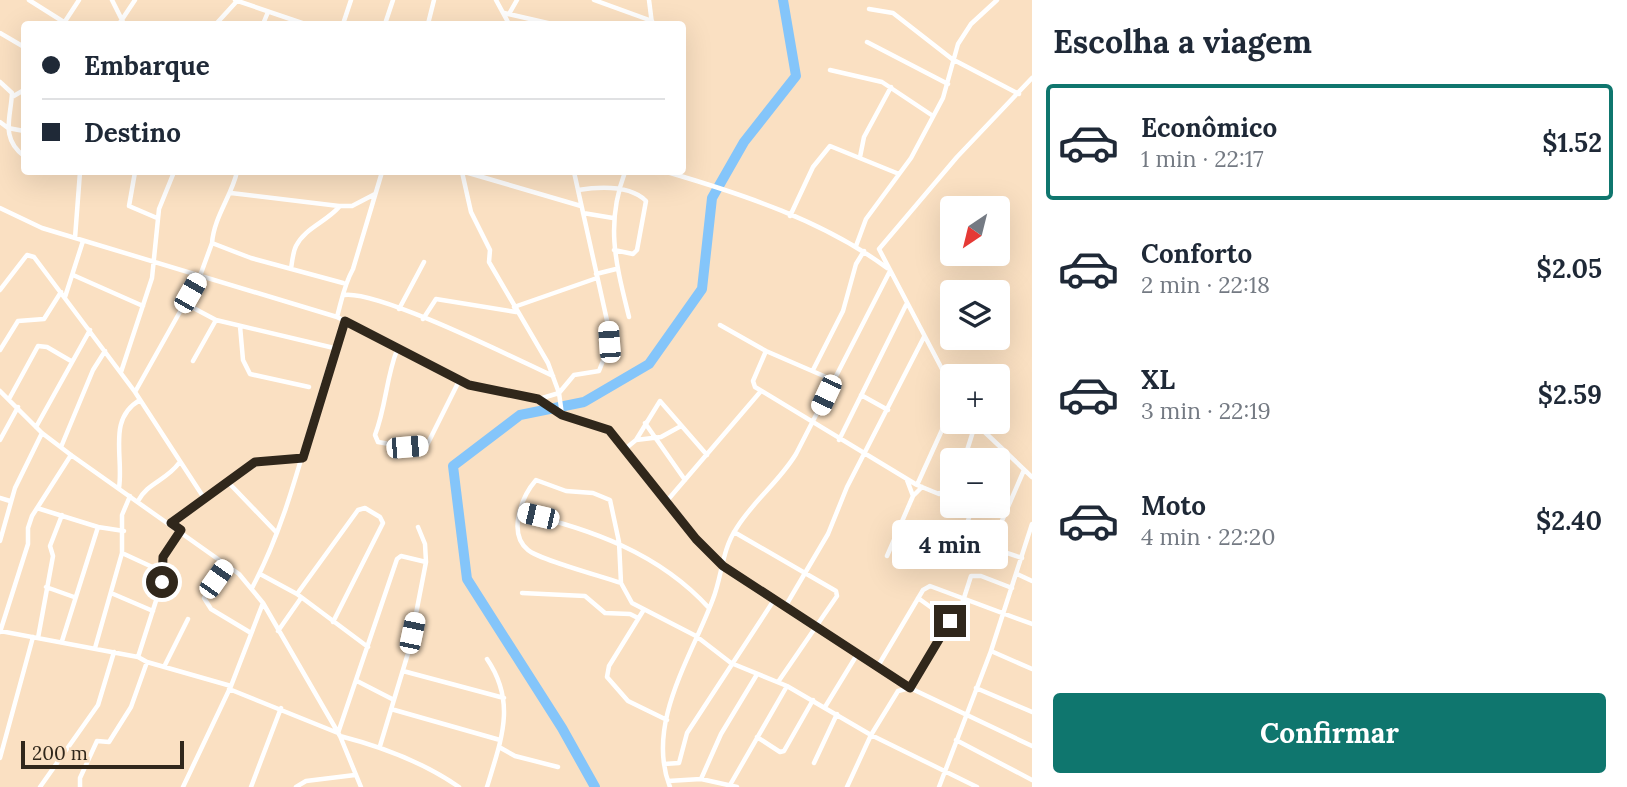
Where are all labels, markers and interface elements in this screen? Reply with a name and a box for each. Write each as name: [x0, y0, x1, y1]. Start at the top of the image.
text: Escolha a viagem: [1053, 21, 1312, 62]
text: Embarque: [84, 49, 210, 82]
icon: car: [1057, 111, 1120, 174]
text: Econômico: [1141, 111, 1277, 144]
text: Destino: [84, 116, 181, 149]
text: $1.52: [1542, 126, 1602, 159]
text: 1 min · 22:17: [1141, 144, 1264, 173]
north arrow: [940, 196, 1010, 266]
map controls: [940, 196, 1010, 518]
icon: car: [1057, 237, 1120, 300]
text: Conforto: [1141, 237, 1252, 270]
text: $2.05: [1537, 252, 1602, 285]
car: [171, 270, 210, 316]
text: 2 min · 22:18: [1141, 270, 1270, 299]
button: layers: [940, 280, 1010, 350]
car: [598, 320, 621, 364]
icon: car: [1057, 363, 1120, 426]
text: XL: [1141, 363, 1175, 396]
button: +: [940, 364, 1010, 434]
car: [808, 372, 845, 418]
text: $2.59: [1538, 378, 1602, 411]
text: 3 min · 22:19: [1141, 396, 1271, 425]
car: [386, 435, 429, 459]
button: −: [940, 448, 1010, 518]
icon: car: [1057, 489, 1120, 552]
text: Moto: [1141, 489, 1206, 522]
car: [516, 501, 561, 531]
text: $2.40: [1536, 504, 1602, 537]
callout: 4 min: [892, 520, 1008, 568]
text: 4 min · 22:20: [1141, 522, 1275, 551]
text: 4 min: [919, 530, 981, 559]
car: [196, 556, 237, 602]
route start: [146, 566, 178, 598]
route end: [934, 605, 966, 637]
car: [398, 610, 427, 656]
button: Confirmar: [1053, 693, 1606, 773]
scale bar: [21, 738, 184, 770]
text: 200 m: [32, 741, 88, 765]

